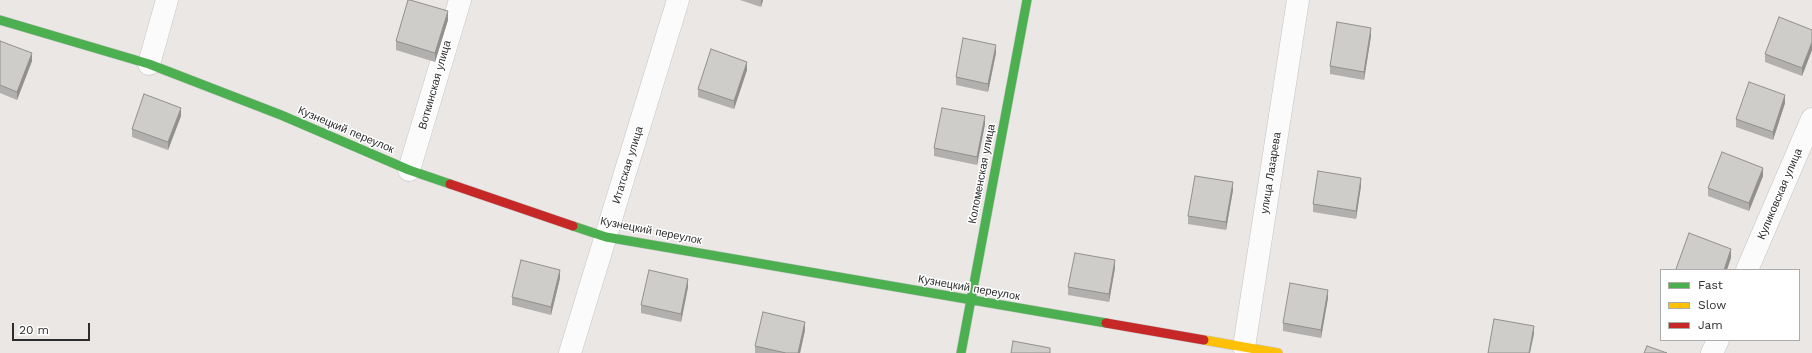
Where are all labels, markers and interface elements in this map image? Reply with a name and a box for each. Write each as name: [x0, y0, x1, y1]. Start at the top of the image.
street label: Воткинская улица: [416, 39, 454, 131]
street label: Кузнецкий переулок: [296, 104, 396, 156]
street label: Коломенская улица: [966, 123, 998, 225]
street label: Итатская улица: [610, 125, 646, 205]
street label: улица Лазарева: [1258, 131, 1284, 215]
street label: Куликовская улица: [1755, 146, 1805, 242]
street label: Кузнецкий переулок: [599, 215, 703, 247]
legend: [1660, 269, 1800, 341]
street label: Кузнецкий переулок: [917, 273, 1021, 303]
text: Fast: [1698, 278, 1723, 292]
text: Slow: [1698, 298, 1726, 312]
scale bar: [14, 315, 92, 341]
text: Jam: [1698, 318, 1723, 332]
text: 20 m: [19, 323, 49, 337]

